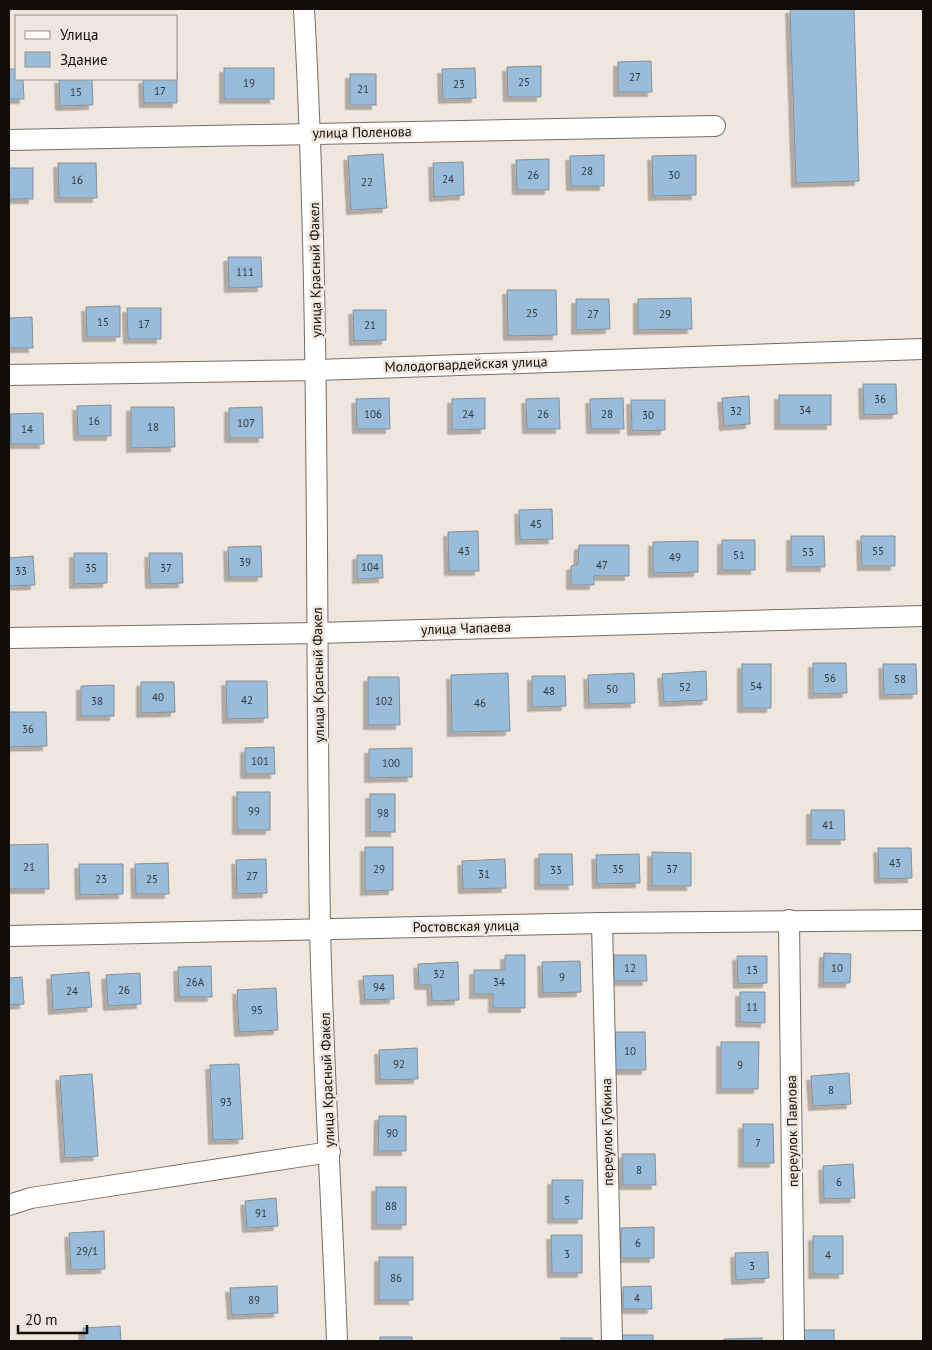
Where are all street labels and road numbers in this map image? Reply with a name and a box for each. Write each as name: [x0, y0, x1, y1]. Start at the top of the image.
street label: улица Поленова: [312, 122, 412, 142]
street label: улица Красный Факел: [305, 202, 325, 338]
street label: Молодогвардейская улица: [384, 352, 548, 376]
street label: улица Красный Факел: [308, 607, 328, 743]
street label: улица Чапаева: [421, 617, 511, 639]
street label: Ростовская улица: [412, 916, 520, 936]
street label: улица Красный Факел: [316, 1012, 338, 1148]
street label: переулок Павлова: [782, 1075, 802, 1187]
street label: переулок Губкина: [597, 1078, 617, 1186]

